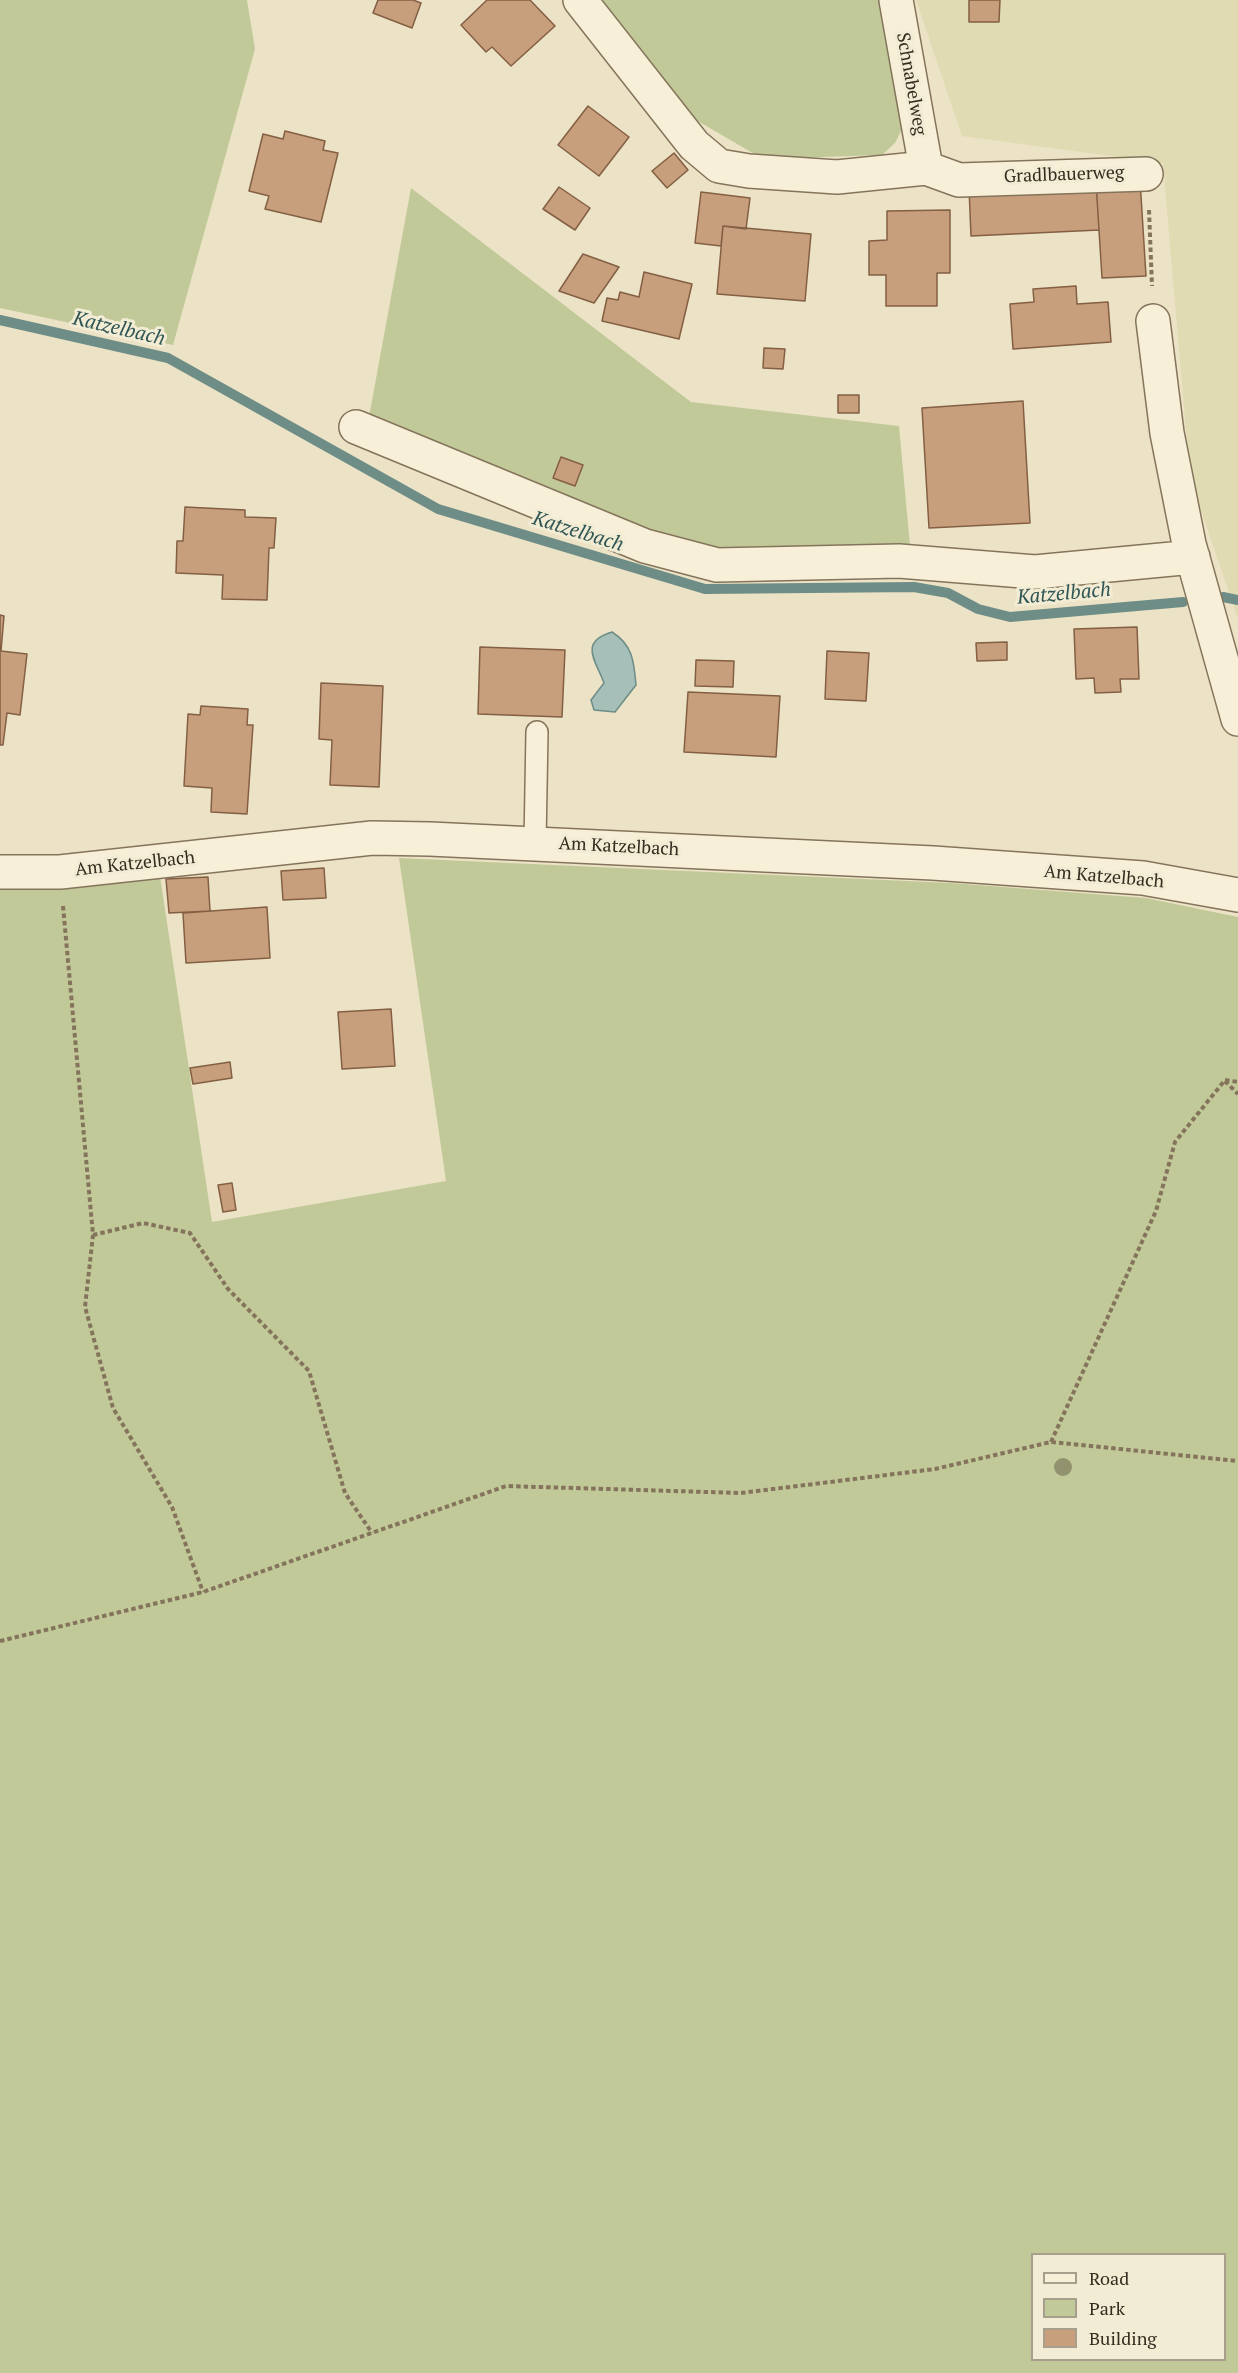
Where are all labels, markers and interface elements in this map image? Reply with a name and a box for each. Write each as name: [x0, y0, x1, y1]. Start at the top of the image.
street label: Schnabelweg: [891, 31, 931, 137]
street label: Gradlbauerweg: [1003, 162, 1125, 188]
water label: Katzelbach: [71, 307, 167, 351]
water label: Katzelbach: [530, 507, 626, 557]
water label: Katzelbach: [1016, 578, 1112, 610]
street label: Am Katzelbach: [558, 833, 680, 861]
street label: Am Katzelbach: [74, 847, 196, 881]
street label: Am Katzelbach: [1043, 861, 1165, 893]
legend: [1031, 2253, 1226, 2361]
text: Road: [1089, 2266, 1129, 2290]
text: Park: [1089, 2296, 1125, 2320]
text: Building: [1089, 2326, 1157, 2350]

